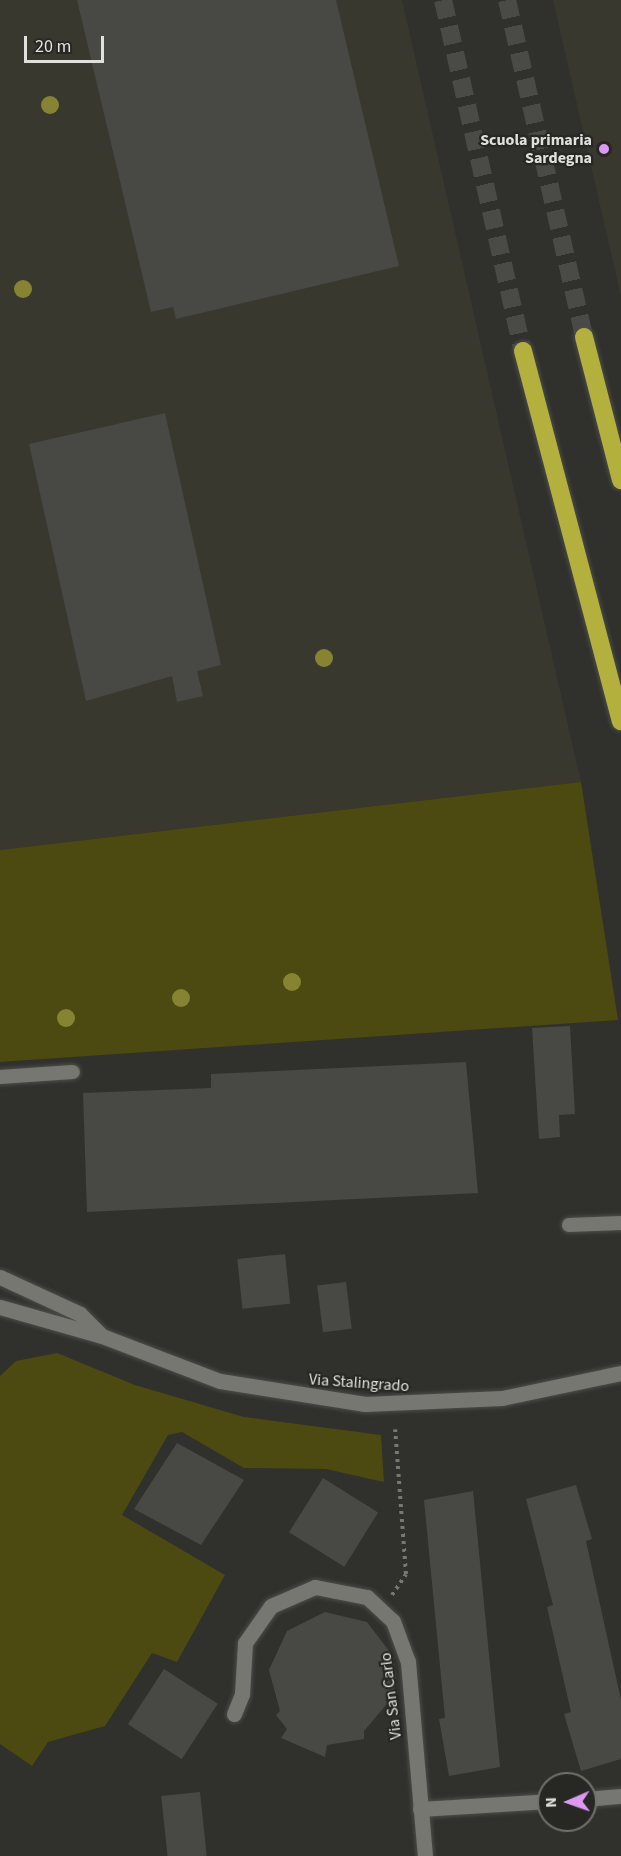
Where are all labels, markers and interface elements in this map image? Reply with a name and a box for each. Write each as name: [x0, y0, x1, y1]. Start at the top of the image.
scale bar: [27, 24, 106, 62]
text: 20 m: [35, 34, 71, 59]
place label: Scuola primaria Sardegna: [480, 130, 592, 168]
marker: Scuola primaria Sardegna: [597, 142, 611, 156]
street label: Via Stalingrado: [308, 1370, 410, 1396]
street label: Via San Carlo: [376, 1651, 406, 1741]
north arrow: [537, 1772, 597, 1832]
text: N: [540, 1797, 562, 1808]

